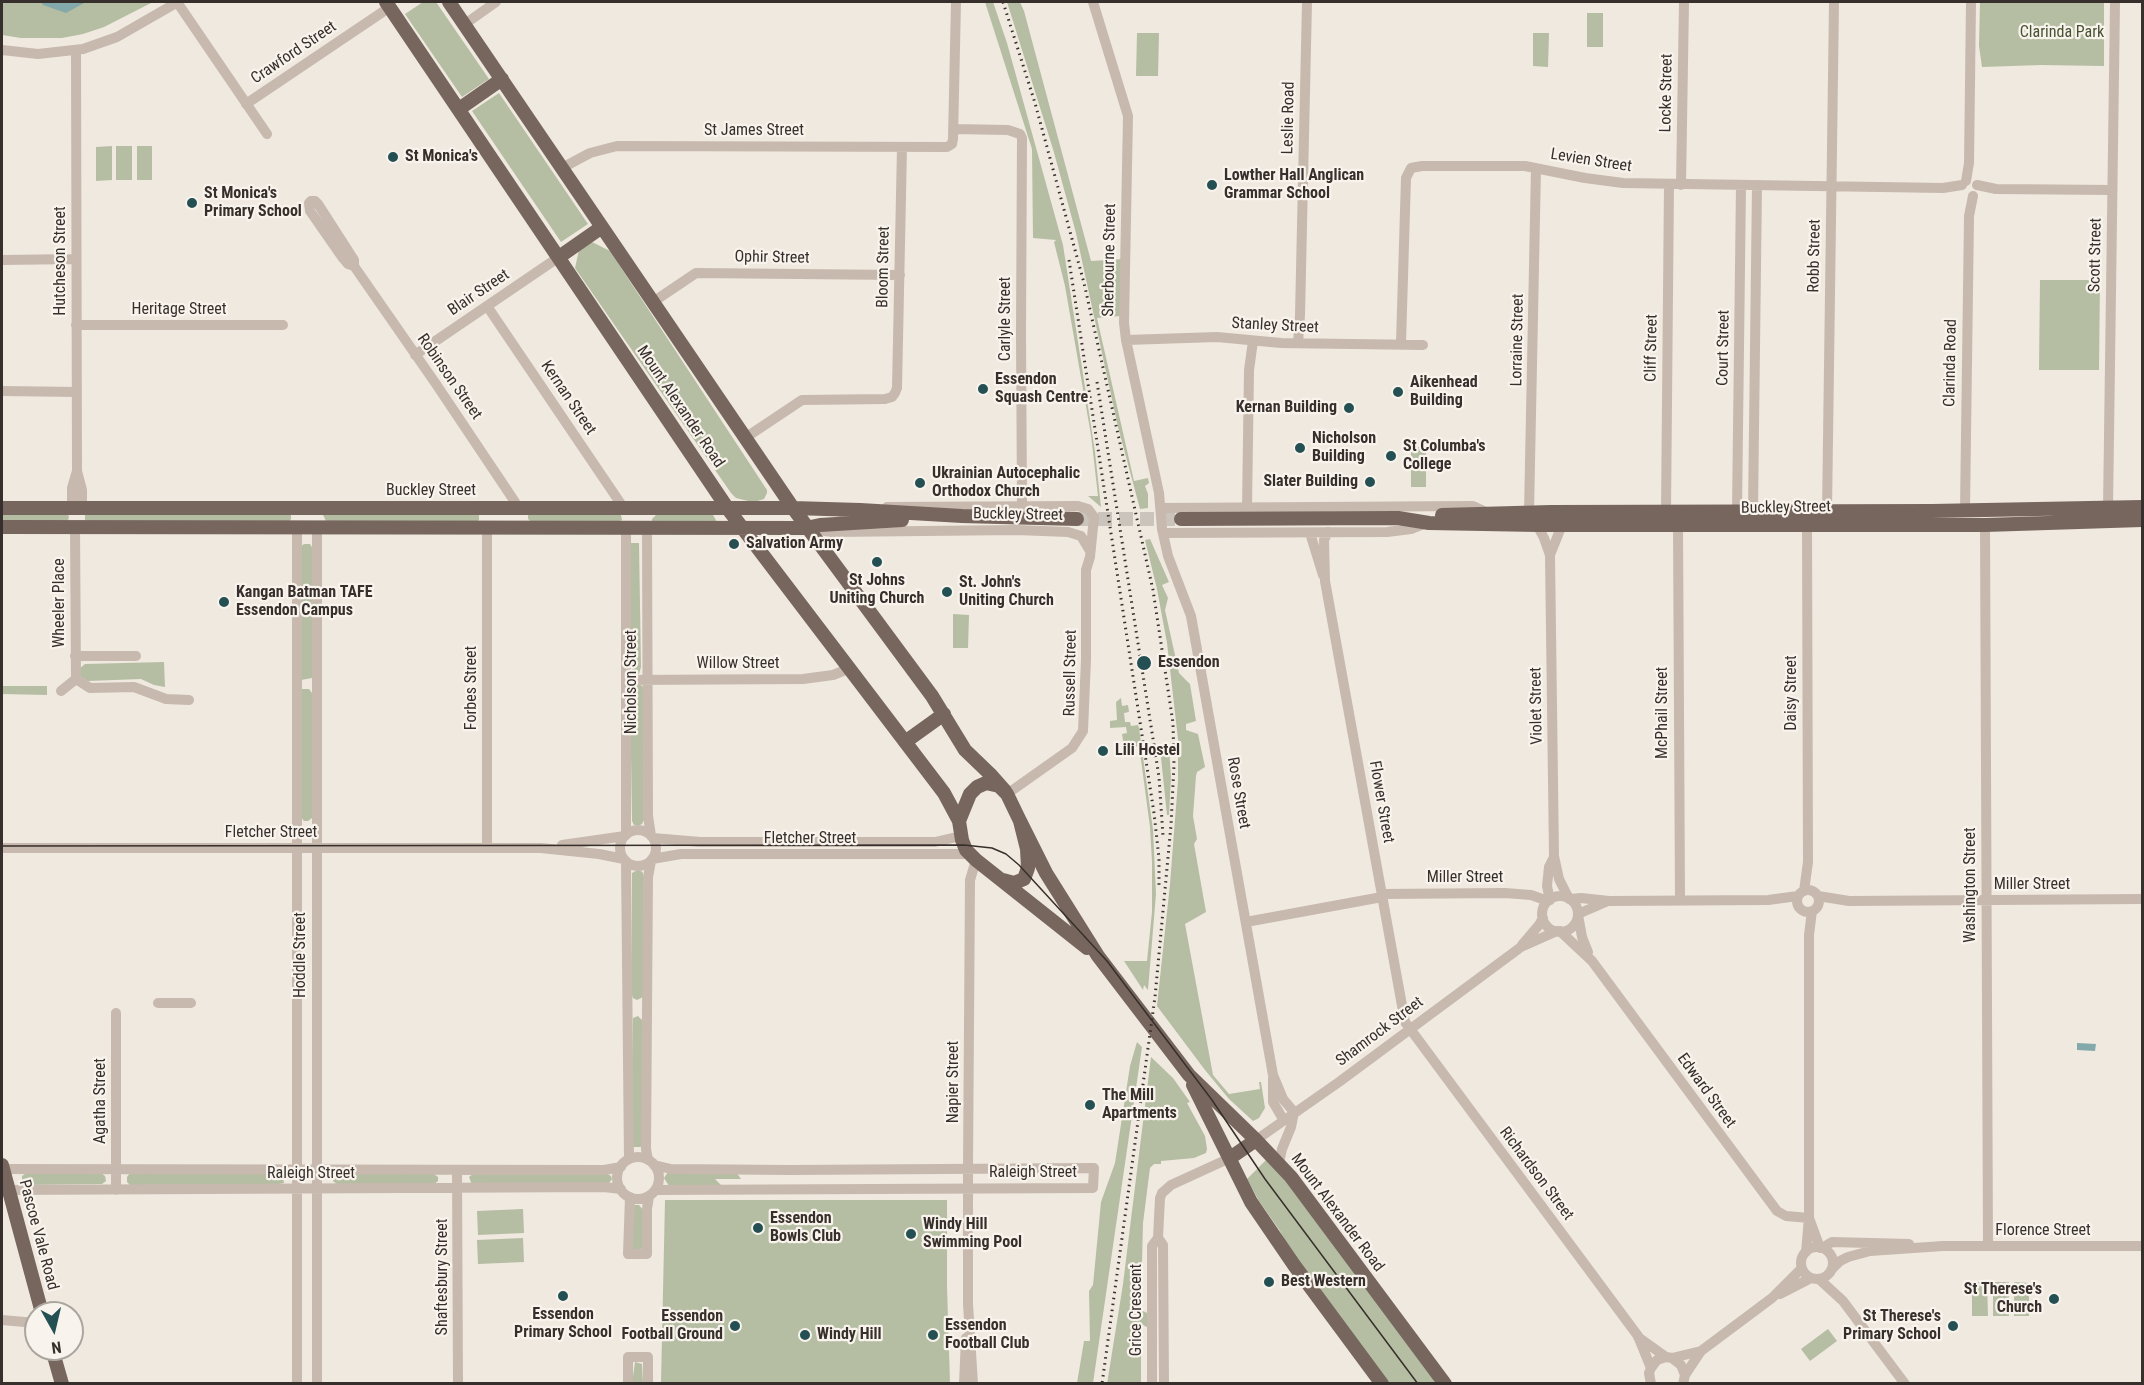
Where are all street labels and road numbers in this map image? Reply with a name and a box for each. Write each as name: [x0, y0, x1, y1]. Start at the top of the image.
street label: Crawford Street: [248, 17, 340, 89]
street label: Locke Street: [1657, 53, 1677, 133]
street label: Leslie Road: [1279, 81, 1299, 155]
street label: St James Street: [704, 121, 804, 141]
street label: Levien Street: [1549, 145, 1633, 177]
street label: Sherbourne Street: [1099, 203, 1121, 317]
street label: Hutcheson Street: [51, 206, 71, 316]
street label: Scott Street: [2086, 218, 2106, 292]
street label: Robb Street: [1805, 219, 1825, 293]
street label: Bloom Street: [874, 226, 894, 308]
street label: Ophir Street: [734, 248, 810, 268]
street label: Blair Street: [445, 266, 513, 320]
street label: Carlyle Street: [996, 277, 1016, 361]
street label: Lorraine Street: [1508, 293, 1528, 387]
street label: Heritage Street: [132, 300, 226, 320]
street label: Court Street: [1714, 310, 1734, 386]
street label: Stanley Street: [1231, 314, 1319, 338]
street label: Cliff Street: [1642, 314, 1662, 382]
street label: Clarinda Road: [1941, 319, 1961, 407]
street label: Robinson Street: [412, 331, 486, 423]
street label: Mount Alexander Road: [632, 342, 728, 472]
street label: Kernan Street: [536, 357, 600, 439]
street label: Buckley Street: [386, 481, 476, 501]
street label: Buckley Street: [1741, 498, 1831, 518]
street label: Buckley Street: [973, 505, 1063, 525]
street label: Wheeler Place: [50, 558, 70, 648]
street label: Russell Street: [1061, 629, 1081, 717]
street label: Nicholson Street: [622, 630, 642, 734]
street label: Forbes Street: [462, 646, 482, 730]
street label: Willow Street: [697, 654, 779, 674]
street label: Daisy Street: [1782, 655, 1802, 731]
street label: Violet Street: [1527, 667, 1547, 745]
street label: McPhail Street: [1653, 667, 1673, 759]
street label: Rose Street: [1222, 756, 1254, 830]
street label: Flower Street: [1364, 759, 1398, 845]
street label: Fletcher Street: [225, 823, 317, 843]
street label: Washington Street: [1961, 827, 1981, 943]
street label: Fletcher Street: [764, 829, 856, 849]
street label: Miller Street: [1427, 868, 1503, 888]
street label: Miller Street: [1994, 875, 2070, 895]
street label: Hoddle Street: [291, 912, 311, 998]
street label: Shamrock Street: [1333, 993, 1427, 1071]
street label: Napier Street: [944, 1041, 964, 1123]
street label: Edward Street: [1672, 1050, 1740, 1132]
street label: Agatha Street: [91, 1058, 111, 1144]
street label: Richardson Street: [1495, 1124, 1577, 1224]
street label: Mount Alexander Road: [1286, 1150, 1388, 1276]
street label: Raleigh Street: [989, 1163, 1077, 1183]
street label: Raleigh Street: [267, 1164, 355, 1184]
street label: Pascoe Vale Road: [14, 1178, 62, 1292]
street label: Shaftesbury Street: [433, 1219, 453, 1335]
street label: Florence Street: [1995, 1221, 2091, 1241]
street label: Grice Crescent: [1127, 1264, 1147, 1356]

